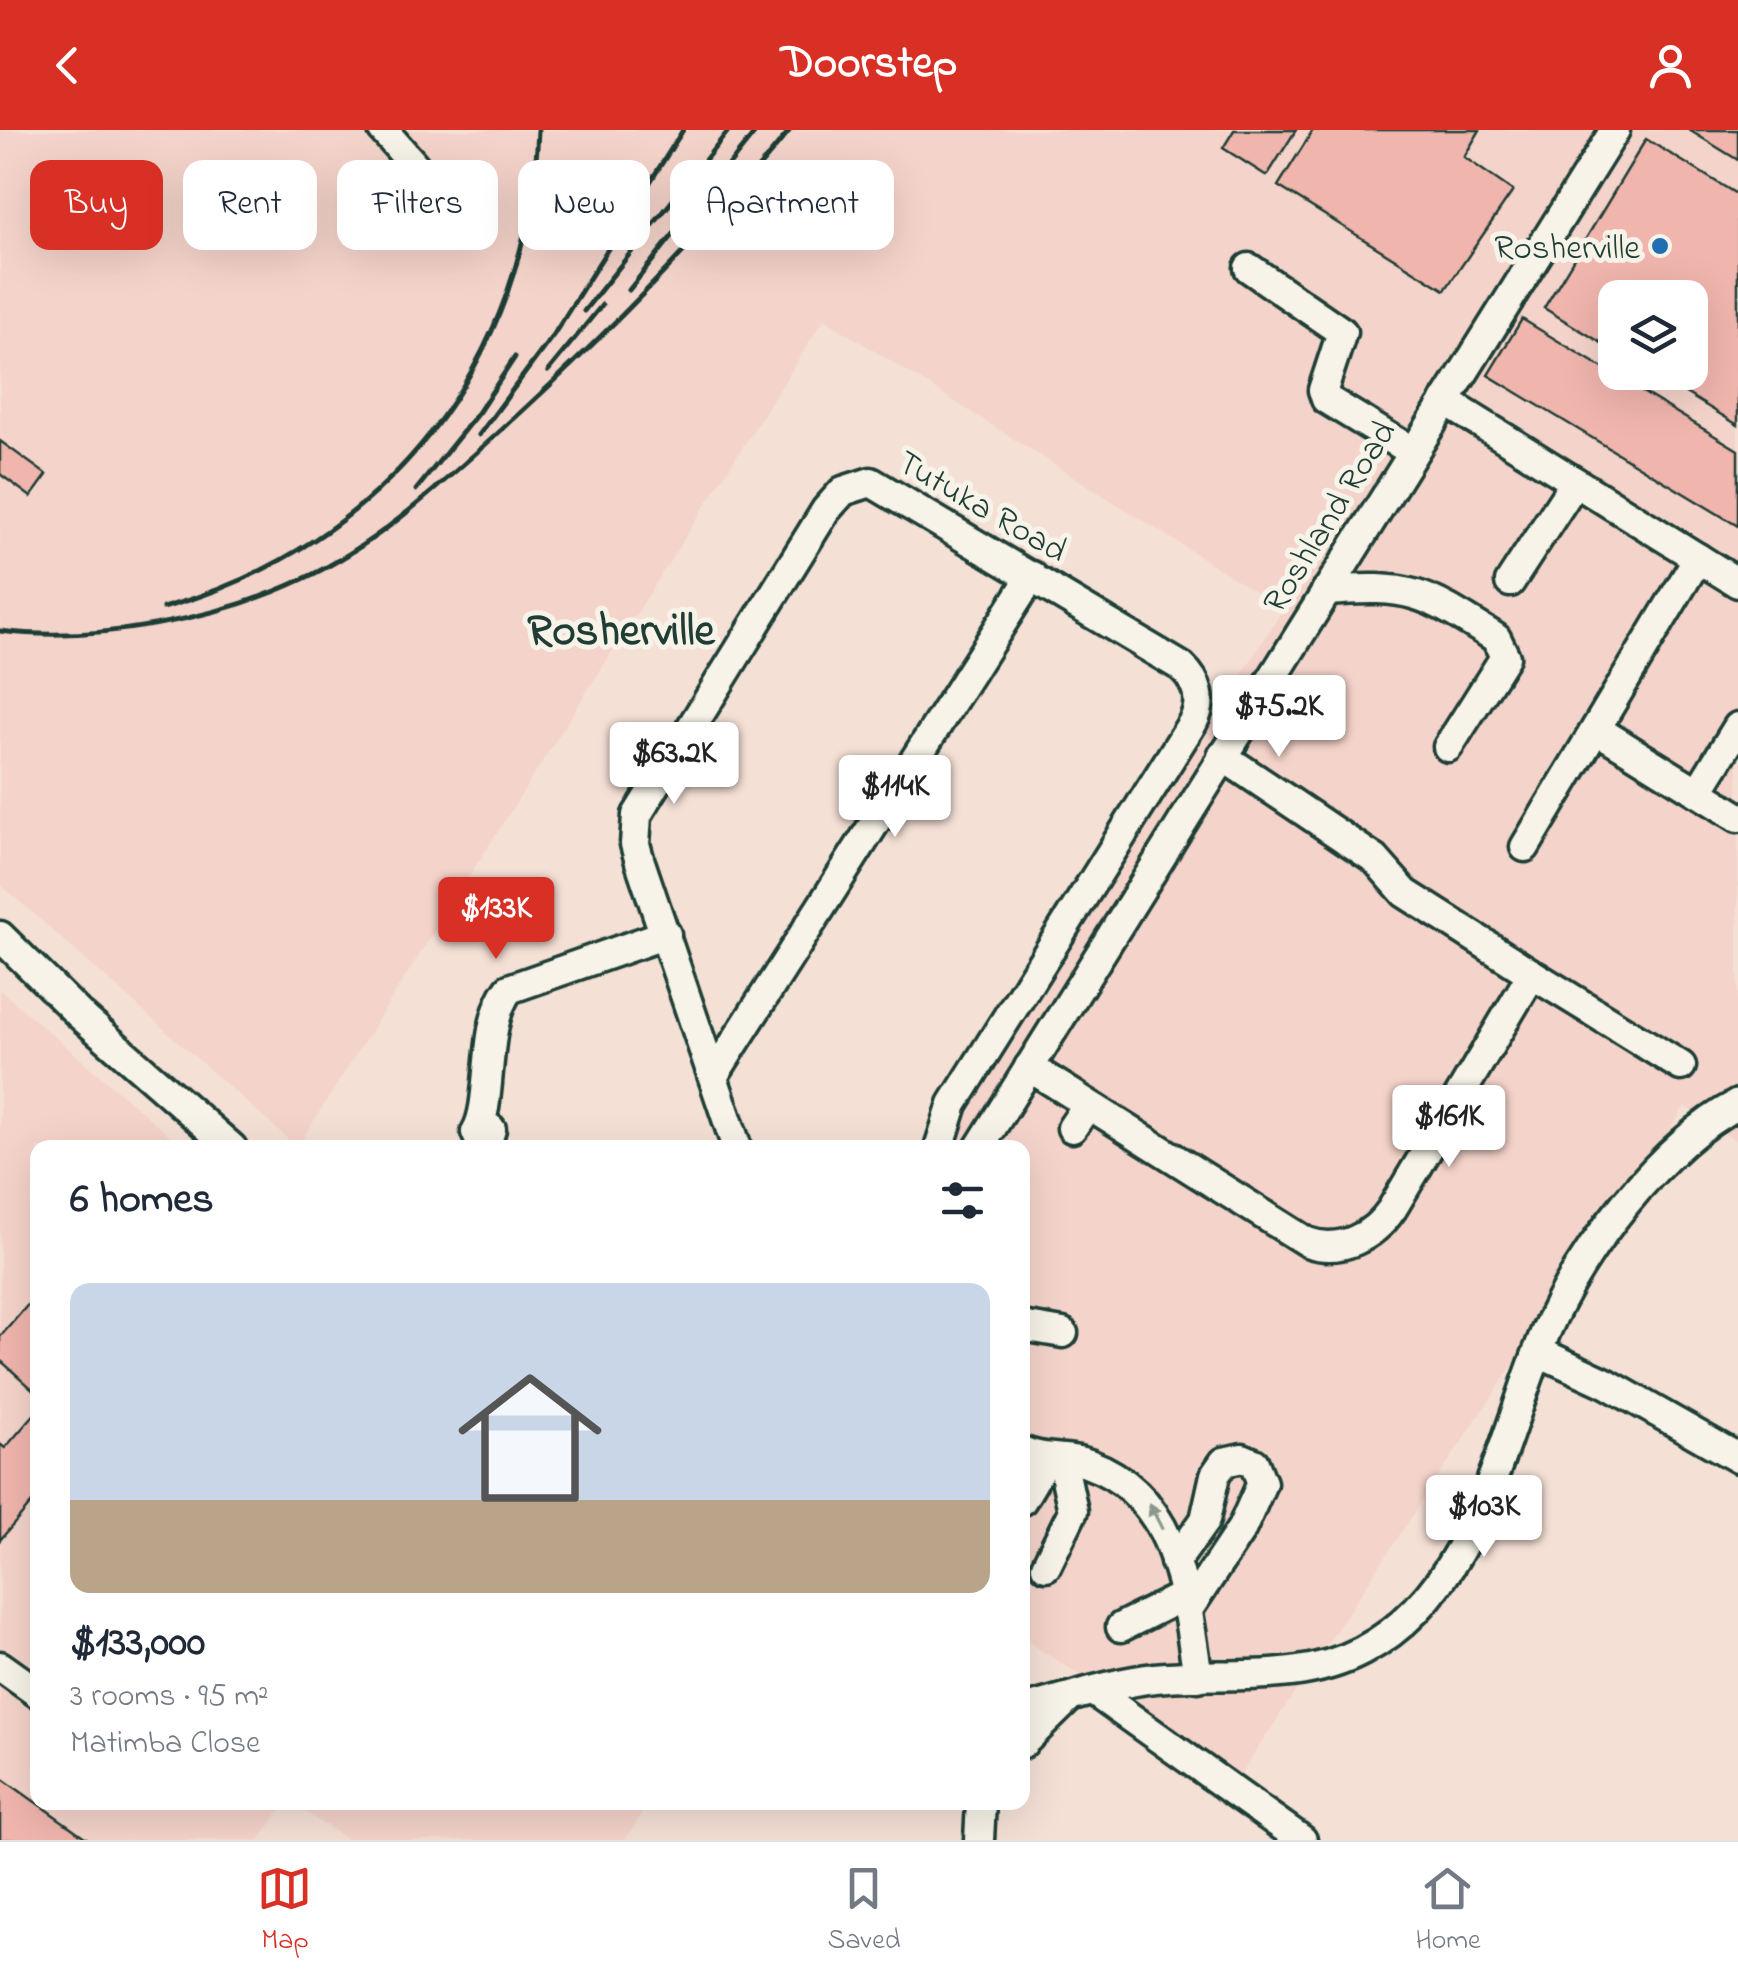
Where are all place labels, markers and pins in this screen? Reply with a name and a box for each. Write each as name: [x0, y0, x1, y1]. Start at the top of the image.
place label: Rosherville: [1494, 224, 1640, 275]
marker: Rosherville: [1649, 235, 1671, 257]
pin: $75.2K: [1198, 675, 1360, 760]
pin: $63.2K: [593, 722, 755, 807]
pin: $114K: [825, 755, 965, 840]
pin: $133K: [426, 877, 566, 962]
pin: $161K: [1379, 1085, 1519, 1170]
pin: $103K: [1414, 1475, 1554, 1560]

